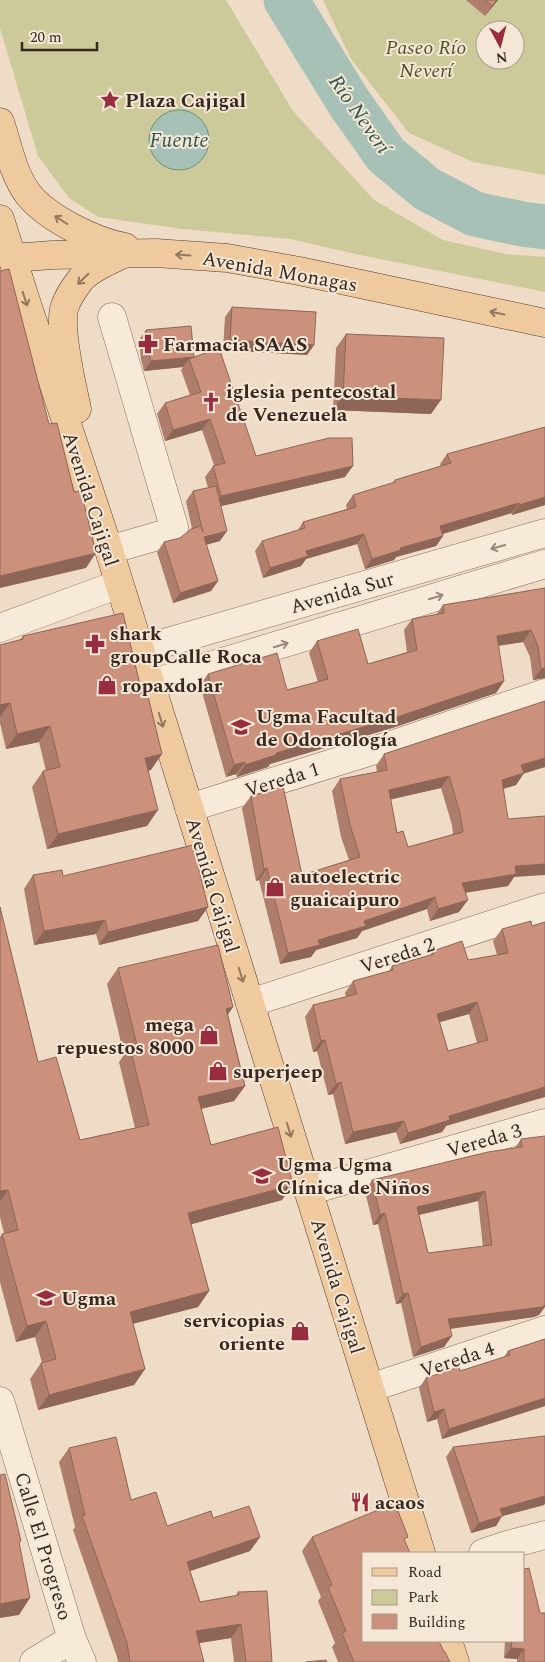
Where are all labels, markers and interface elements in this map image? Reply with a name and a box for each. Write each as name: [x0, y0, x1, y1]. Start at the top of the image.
scale bar: [22, 20, 98, 52]
north arrow: [475, 20, 525, 70]
text: 20 m: [30, 26, 62, 49]
park label: Paseo Río Neverí: [386, 33, 466, 86]
text: N: [495, 46, 508, 69]
water label: Río Neverí: [320, 68, 399, 163]
place label: Plaza Cajigal: [125, 86, 246, 116]
place icon: Plaza Cajigal: [99, 89, 121, 111]
water label: Fuente: [149, 125, 209, 157]
one-way arrow: [55, 215, 69, 225]
street label: Avenida Monagas: [200, 244, 360, 300]
one-way arrow: [175, 250, 191, 260]
one-way arrow: [77, 273, 89, 285]
one-way arrow: [21, 290, 30, 306]
one-way arrow: [490, 308, 506, 317]
place label: Farmacia SAAS: [163, 330, 308, 360]
pharmacy icon: Farmacia SAAS: [137, 333, 159, 355]
place label: iglesia pentecostal de Venezuela: [226, 377, 396, 430]
church icon: iglesia pentecostal de Venezuela: [200, 391, 222, 413]
street label: Avenida Cajigal: [54, 428, 126, 571]
one-way arrow: [491, 542, 507, 552]
street label: Avenida Sur: [287, 564, 398, 622]
one-way arrow: [428, 592, 444, 602]
place label: shark groupCalle Roca: [110, 619, 263, 672]
pharmacy icon: shark groupCalle Roca: [84, 633, 106, 655]
one-way arrow: [272, 639, 288, 649]
place label: ropaxdolar: [122, 671, 223, 701]
shop icon: ropaxdolar: [96, 674, 118, 696]
place label: Ugma Facultad de Odontología: [256, 702, 398, 755]
one-way arrow: [157, 711, 167, 727]
school or university icon: Ugma Facultad de Odontología: [230, 716, 252, 738]
street label: Vereda 1: [241, 754, 324, 806]
street label: Avenida Cajigal: [177, 814, 247, 957]
place label: autoelectric guaicaipuro: [290, 862, 400, 915]
shop icon: autoelectric guaicaipuro: [264, 876, 286, 898]
street label: Vereda 2: [356, 930, 439, 982]
one-way arrow: [236, 967, 246, 983]
place label: mega repuestos 8000: [56, 1010, 195, 1063]
shop icon: mega repuestos 8000: [198, 1024, 220, 1046]
place label: superjeep: [233, 1057, 323, 1087]
shop icon: superjeep: [207, 1060, 229, 1082]
street label: Vereda 3: [443, 1116, 525, 1166]
one-way arrow: [285, 1122, 295, 1138]
place label: Ugma Ugma Clínica de Niños: [277, 1150, 430, 1203]
school or university icon: Ugma Ugma Clínica de Niños: [251, 1165, 273, 1187]
street label: Avenida Cajigal: [302, 1215, 372, 1358]
place label: Ugma: [61, 1284, 117, 1314]
school or university icon: Ugma: [35, 1287, 57, 1309]
place label: servicopias oriente: [184, 1306, 285, 1359]
shop icon: servicopias oriente: [289, 1320, 311, 1342]
street label: Vereda 4: [416, 1334, 499, 1386]
street label: Calle El Progreso: [6, 1468, 80, 1624]
place label: acaos: [375, 1488, 425, 1518]
restaurant icon: acaos: [349, 1491, 371, 1513]
legend: [362, 1552, 525, 1642]
text: Road: [408, 1561, 442, 1584]
text: Park: [408, 1586, 439, 1609]
text: Building: [408, 1611, 465, 1634]

